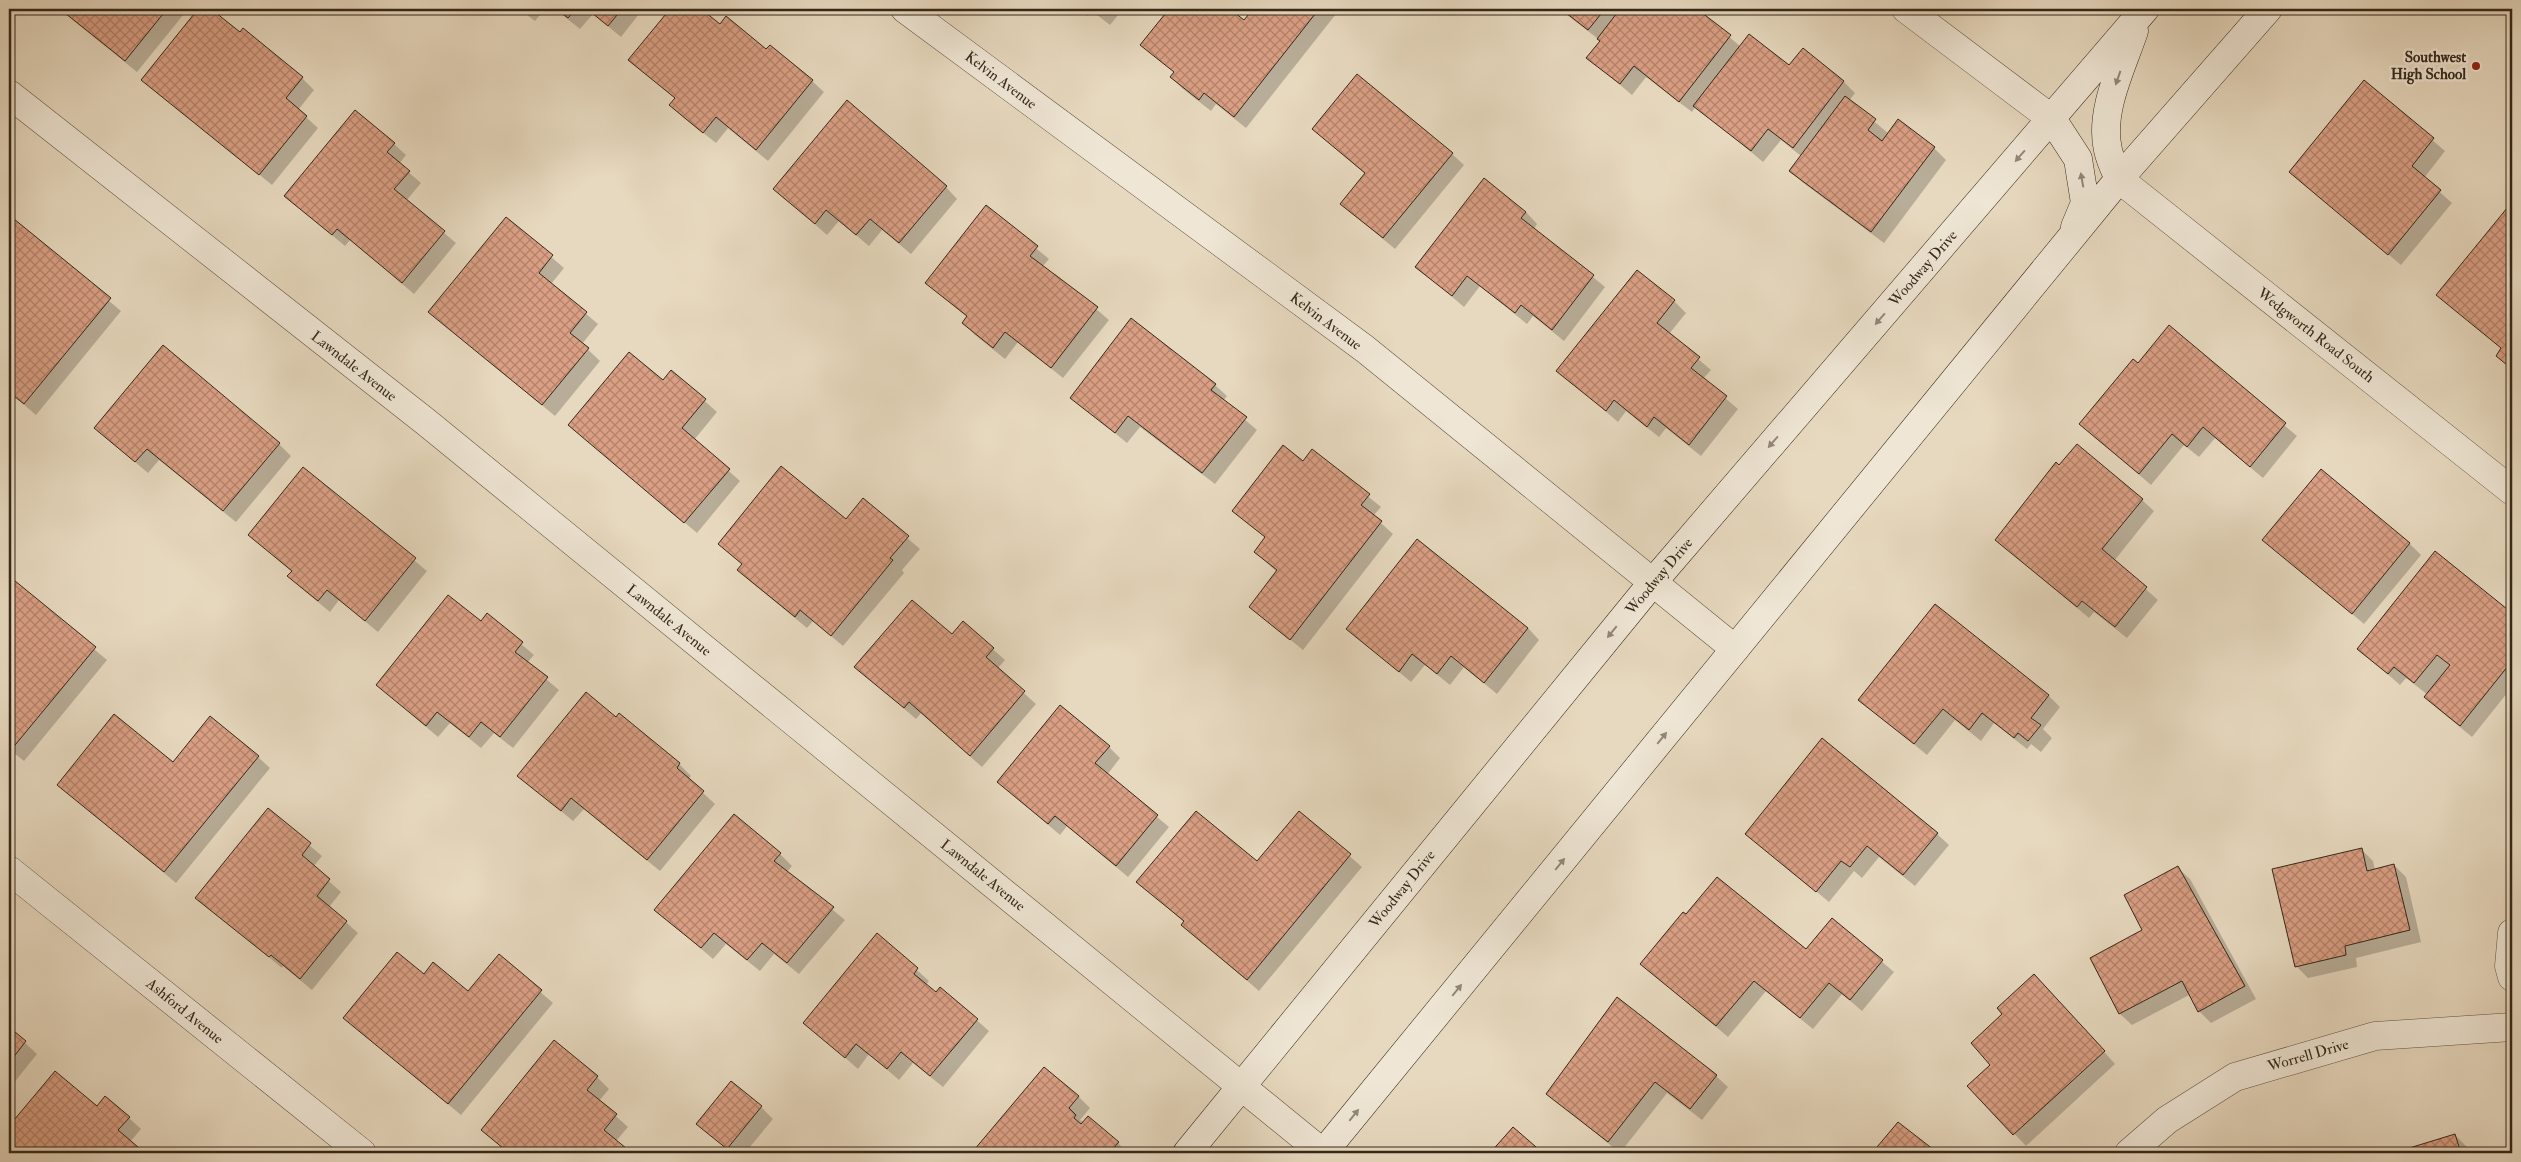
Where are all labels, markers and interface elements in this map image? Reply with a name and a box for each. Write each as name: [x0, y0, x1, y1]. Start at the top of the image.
street label: Kelvin Avenue: [961, 47, 1040, 114]
place label: Southwest High School: [2391, 48, 2466, 85]
marker: Southwest High School: [2470, 60, 2482, 72]
one-way arrow: [2114, 70, 2121, 85]
one-way arrow: [2015, 150, 2026, 162]
one-way arrow: [2077, 171, 2085, 187]
street label: Woodway Drive: [1884, 226, 1962, 311]
street label: Wedgworth Road South: [2253, 283, 2378, 387]
street label: Kelvin Avenue: [1286, 288, 1365, 355]
one-way arrow: [1874, 312, 1885, 325]
street label: Lawndale Avenue: [307, 327, 401, 406]
one-way arrow: [1768, 435, 1779, 448]
street label: Woodway Drive: [1621, 534, 1697, 620]
street label: Lawndale Avenue: [622, 580, 715, 661]
one-way arrow: [1606, 626, 1617, 639]
one-way arrow: [1657, 732, 1668, 745]
street label: Lawndale Avenue: [936, 835, 1029, 916]
street label: Woodway Drive: [1364, 846, 1440, 933]
one-way arrow: [1554, 857, 1565, 870]
street label: Ashford Avenue: [141, 974, 227, 1048]
one-way arrow: [1451, 983, 1462, 996]
street label: Worrell Drive: [2264, 1035, 2351, 1076]
one-way arrow: [1349, 1109, 1360, 1122]

